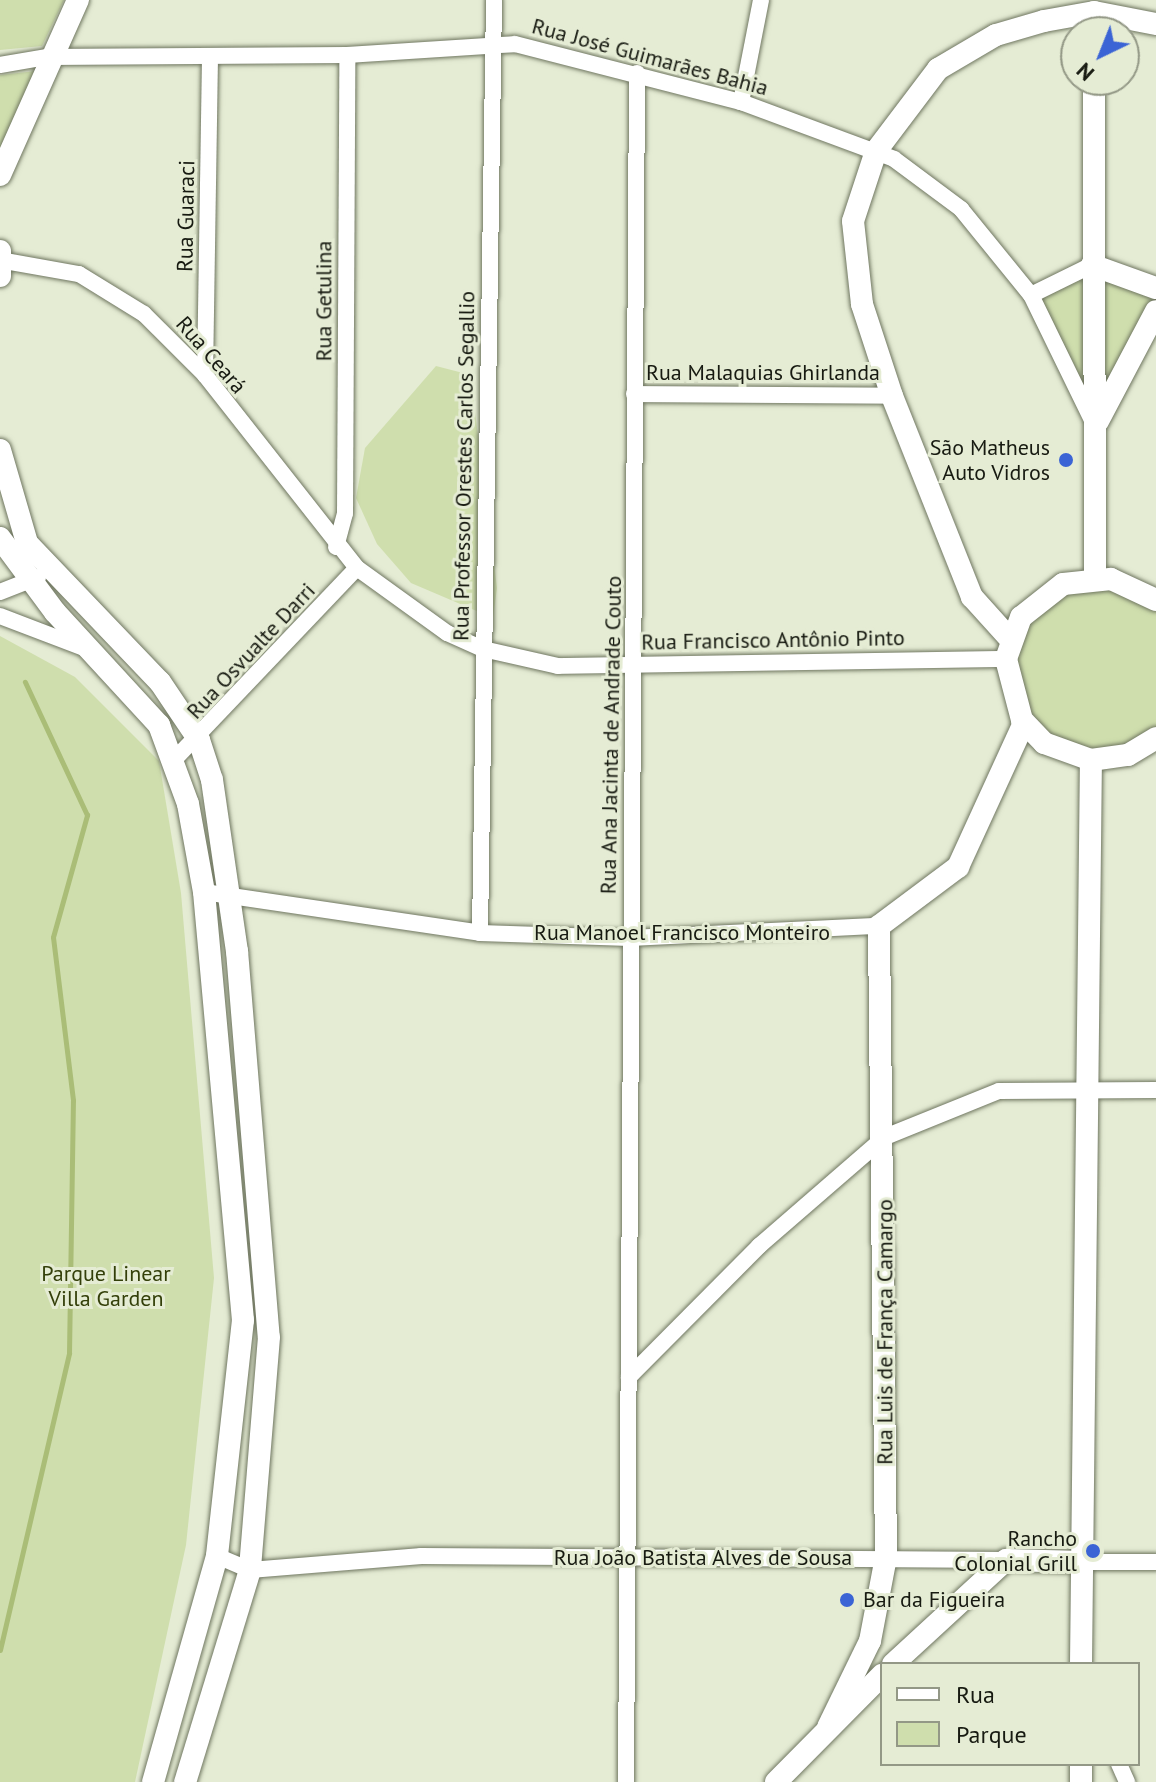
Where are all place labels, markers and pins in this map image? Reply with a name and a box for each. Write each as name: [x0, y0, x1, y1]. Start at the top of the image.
place label: São Matheus Auto Vidros: [930, 434, 1050, 486]
marker: São Matheus Auto Vidros: [1057, 451, 1075, 469]
place label: Rancho Colonial Grill: [954, 1525, 1077, 1576]
marker: Rancho Colonial Grill: [1084, 1542, 1102, 1560]
place label: Bar da Figueira: [863, 1587, 1005, 1613]
marker: Bar da Figueira: [838, 1591, 856, 1609]

